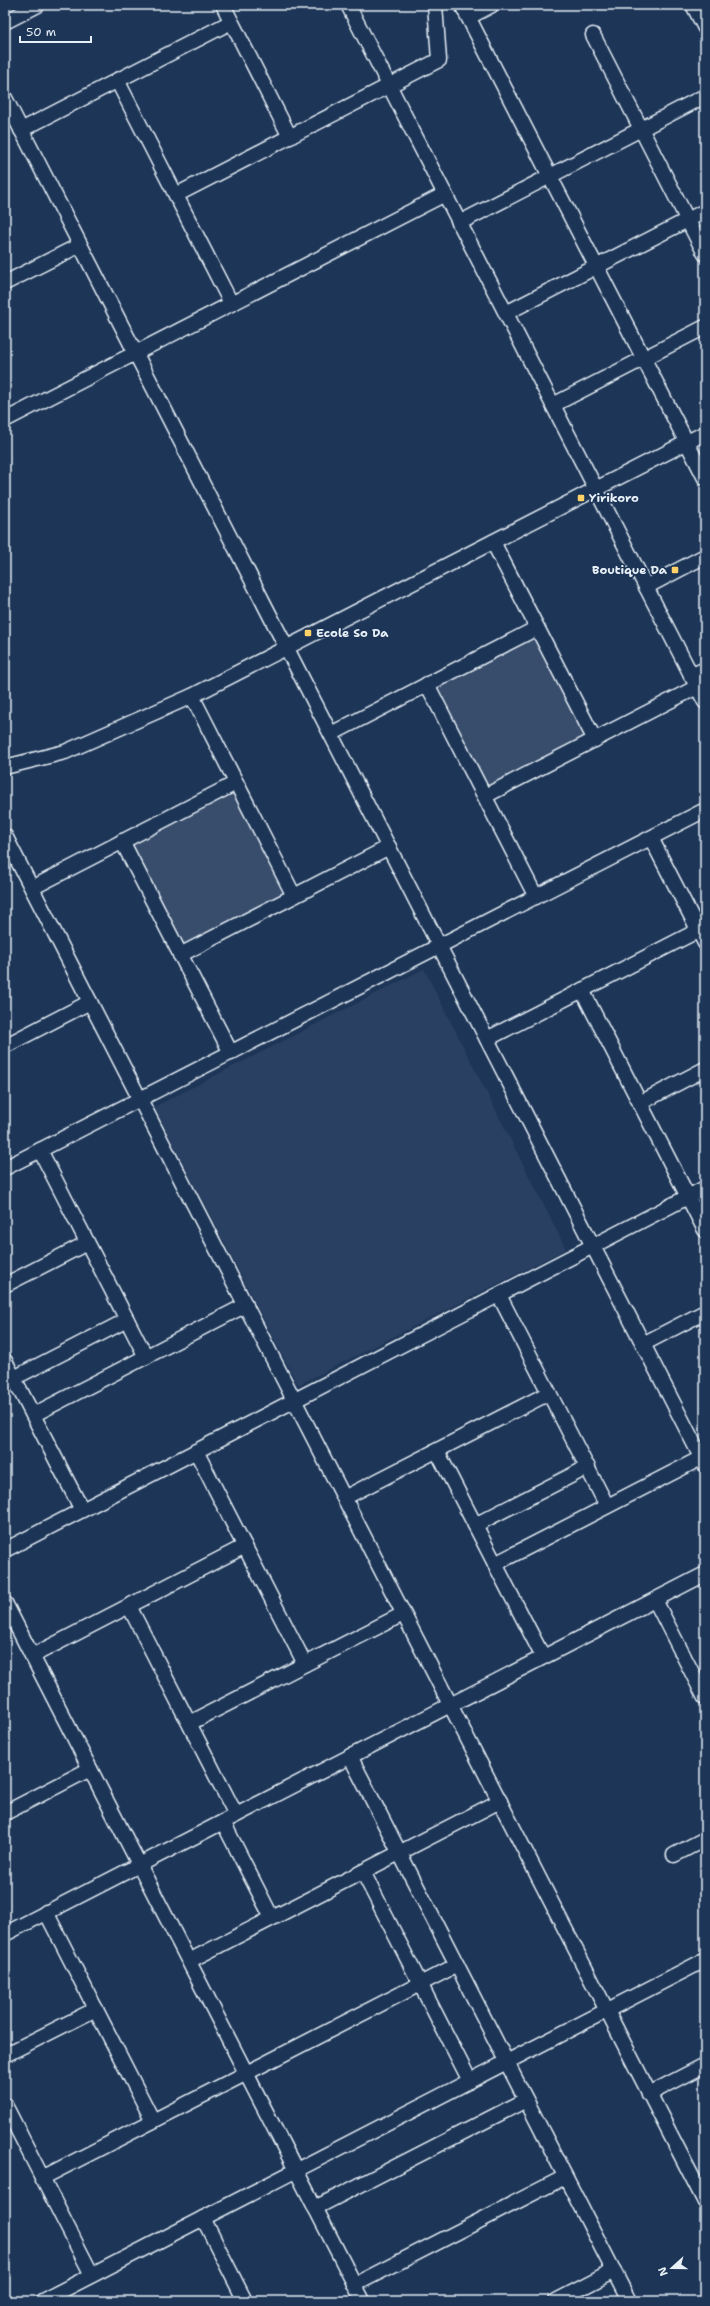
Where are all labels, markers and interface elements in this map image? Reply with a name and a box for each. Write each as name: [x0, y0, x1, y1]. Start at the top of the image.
scale bar: [20, 18, 91, 44]
text: 50 m: [26, 24, 56, 40]
place label: Yirikoro: [589, 490, 639, 506]
marker: Yirikoro: [576, 493, 586, 503]
place label: Boutique Da: [592, 562, 668, 578]
marker: Boutique Da: [670, 565, 680, 575]
place label: Ecole So Da: [316, 625, 389, 641]
marker: Ecole So Da: [303, 628, 313, 638]
north arrow: [652, 2248, 692, 2288]
text: N: [654, 2264, 672, 2278]

